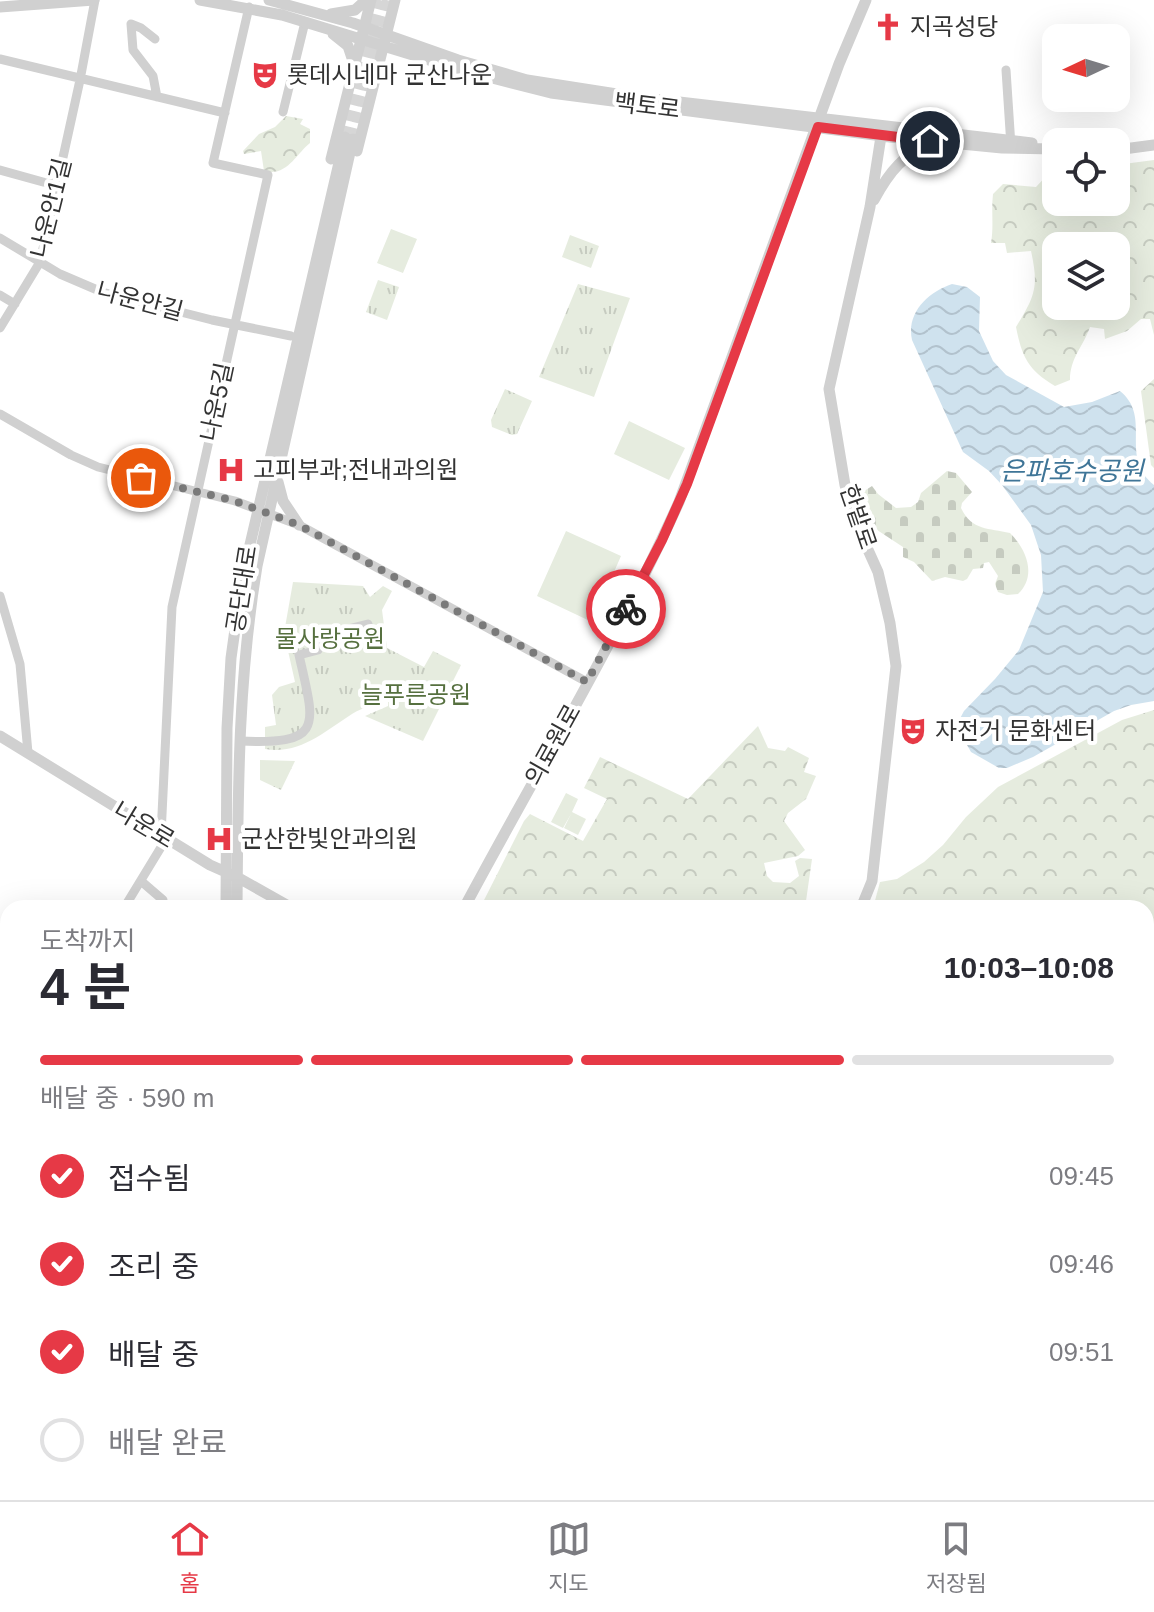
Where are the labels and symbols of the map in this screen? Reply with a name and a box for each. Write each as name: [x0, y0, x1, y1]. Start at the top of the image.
church icon: 지곡성당: [873, 12, 903, 42]
place label: 지곡성당: [910, 13, 998, 40]
north arrow: [1042, 24, 1130, 112]
theatre icon: 롯데시네마 군산나운: [250, 60, 280, 90]
place label: 롯데시네마 군산나운: [287, 61, 492, 88]
street label: 백토로: [613, 88, 682, 123]
pin: [896, 107, 964, 175]
street label: 나운안1길: [25, 155, 76, 260]
street label: 나운안길: [94, 276, 186, 325]
street label: 나운5길: [195, 360, 238, 444]
pin: [107, 444, 175, 512]
hospital icon: 고피부과;전내과의원: [216, 455, 246, 485]
place label: 고피부과;전내과의원: [253, 456, 458, 483]
water label: 은파호수공원: [1000, 456, 1146, 486]
street label: 한밭로: [835, 481, 882, 553]
street label: 공단대로: [221, 543, 262, 635]
courier: [586, 569, 666, 649]
park label: 물사랑공원: [275, 625, 385, 652]
park label: 늘푸른공원: [361, 681, 471, 708]
street label: 의료원로: [519, 700, 586, 790]
theatre icon: 자전거 문화센터: [898, 716, 928, 746]
place label: 자전거 문화센터: [935, 717, 1096, 744]
street label: 나운로: [109, 796, 180, 853]
hospital icon: 군산한빛안과의원: [204, 824, 234, 854]
place label: 군산한빛안과의원: [241, 825, 418, 852]

